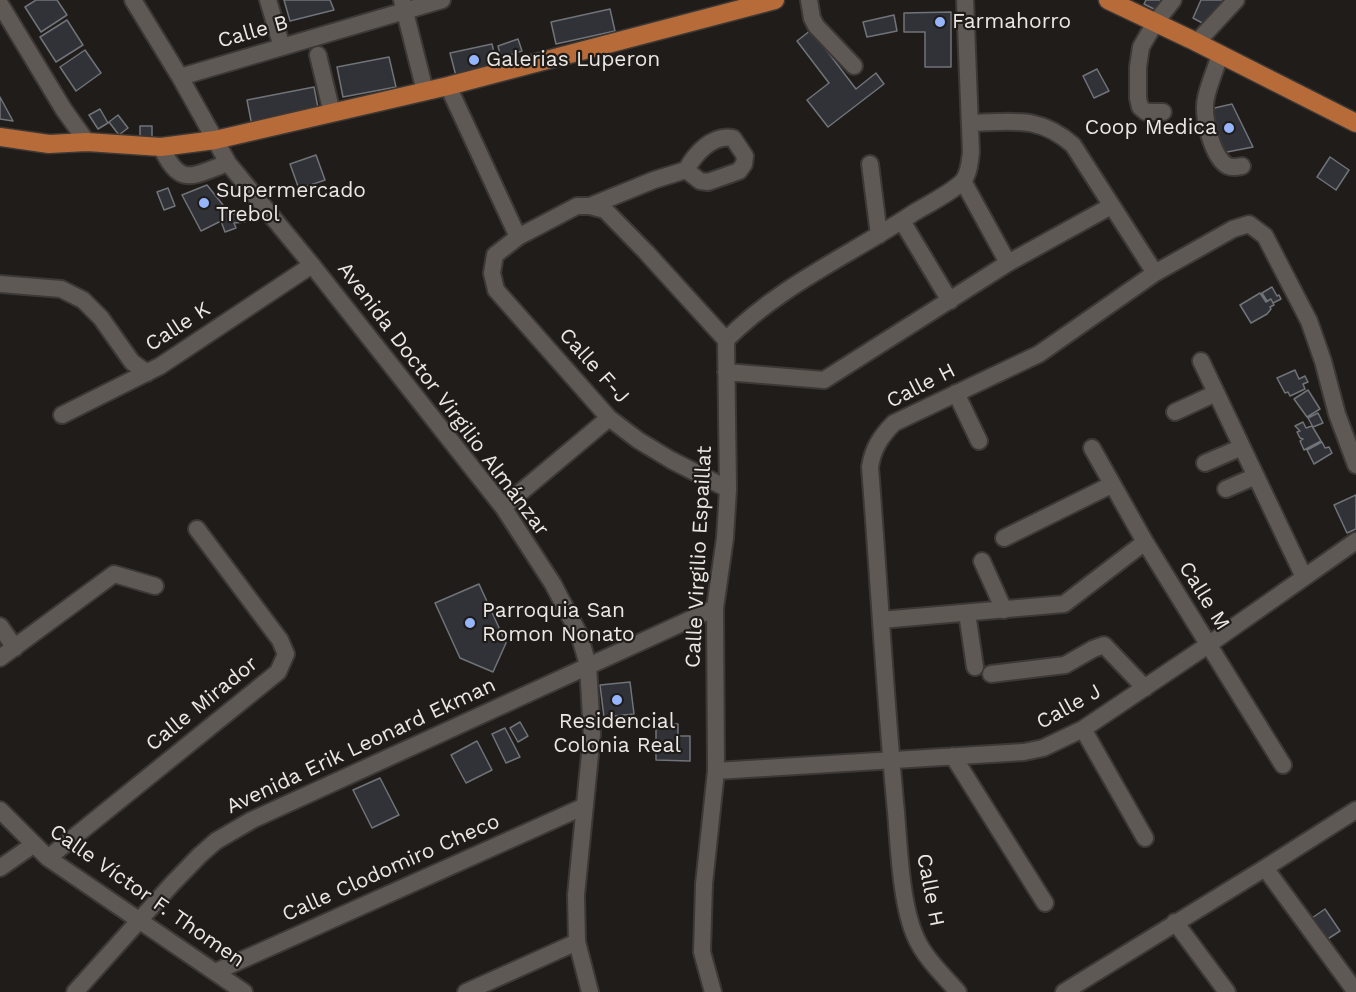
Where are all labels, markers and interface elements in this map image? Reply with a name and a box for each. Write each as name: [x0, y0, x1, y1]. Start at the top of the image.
place label: Farmahorro: [952, 9, 1071, 35]
street label: Calle B: [215, 10, 291, 54]
marker: Farmahorro: [933, 15, 947, 29]
place label: Galerias Luperon: [486, 47, 660, 73]
marker: Galerias Luperon: [467, 53, 481, 67]
place label: Coop Medica: [1085, 115, 1217, 141]
marker: Coop Medica: [1222, 121, 1236, 135]
place label: Supermercado Trebol: [216, 178, 366, 228]
marker: Supermercado Trebol: [197, 196, 211, 210]
street label: Avenida Doctor Virgilio Almánzar: [332, 257, 554, 541]
street label: Calle K: [141, 297, 215, 357]
street label: Calle F-J: [554, 323, 634, 409]
street label: Calle H: [882, 358, 960, 414]
street label: Calle Virgilio Espaillat: [681, 445, 717, 669]
street label: Calle M: [1173, 557, 1235, 635]
place label: Parroquia San Romon Nonato: [482, 598, 635, 648]
marker: Parroquia San Romon Nonato: [463, 616, 477, 630]
street label: Calle Mirador: [141, 651, 263, 757]
street label: Avenida Erik Leonard Ekman: [222, 672, 500, 820]
street label: Calle J: [1032, 679, 1106, 735]
marker: Residencial Colonia Real: [610, 693, 624, 707]
place label: Residencial Colonia Real: [553, 709, 681, 759]
street label: Calle Clodomiro Checo: [278, 809, 504, 927]
street label: Calle Víctor F. Thomen: [44, 819, 250, 973]
street label: Calle H: [911, 851, 949, 929]

